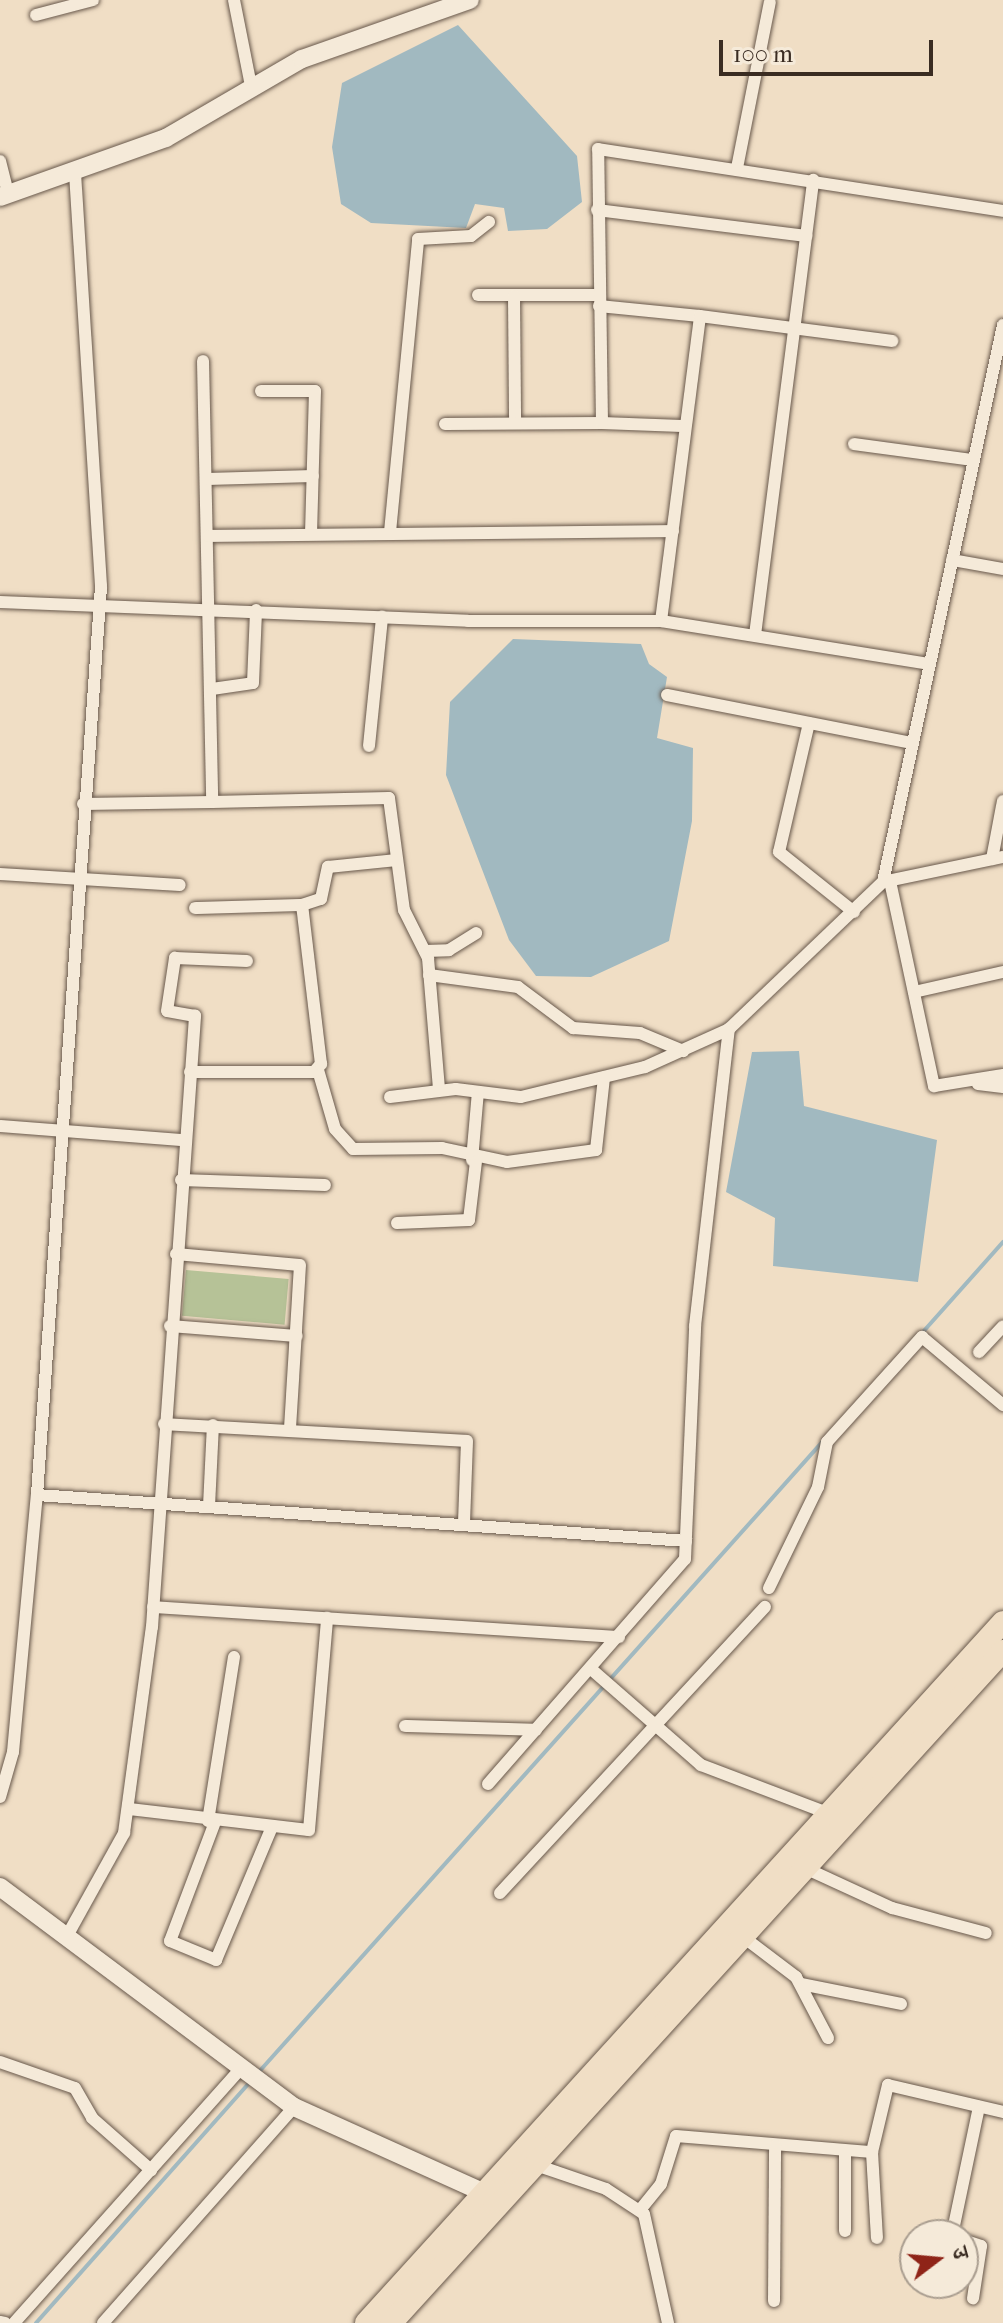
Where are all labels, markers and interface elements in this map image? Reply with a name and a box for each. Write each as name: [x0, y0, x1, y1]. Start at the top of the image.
scale bar: [723, 24, 937, 74]
text: 100 m: [733, 40, 793, 68]
north arrow: [899, 2219, 979, 2299]
text: उ: [946, 2244, 974, 2262]

